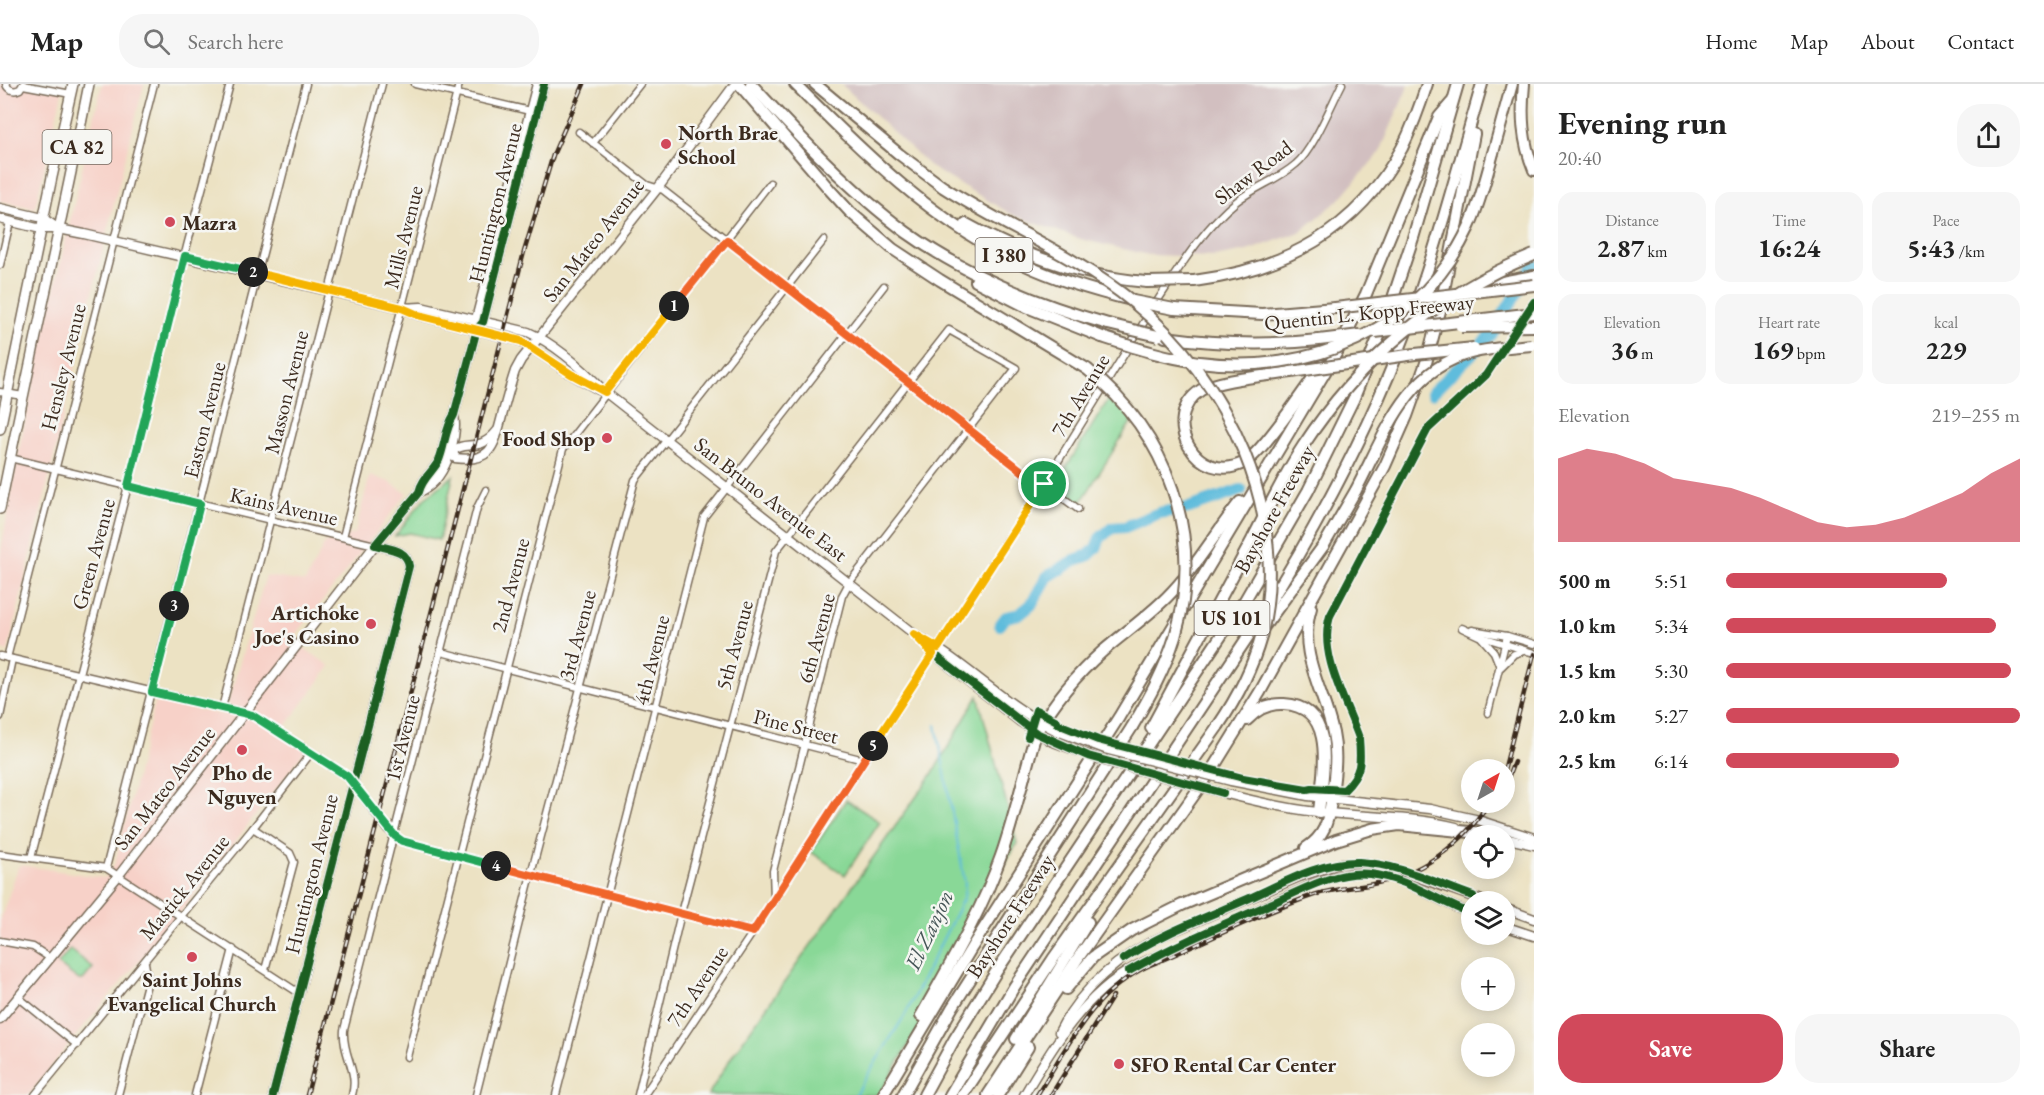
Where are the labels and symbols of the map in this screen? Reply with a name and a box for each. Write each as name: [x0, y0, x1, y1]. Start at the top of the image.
place label: North Brae School: [678, 119, 778, 170]
street label: Huntington Avenue: [462, 120, 528, 286]
road number: CA 82: [42, 130, 112, 164]
street label: Shaw Road: [1209, 134, 1298, 210]
marker: North Brae School: [659, 137, 673, 151]
street label: San Mateo Avenue: [536, 173, 650, 307]
street label: Mills Avenue: [377, 183, 429, 291]
place label: Mazra: [182, 209, 237, 236]
marker: Mazra: [163, 215, 177, 229]
road number: I 380: [976, 238, 1032, 272]
pin: 2: [238, 257, 268, 287]
street label: Quentin L. Kopp Freeway: [1263, 287, 1476, 337]
pin: 1: [659, 291, 689, 321]
street label: Hensley Avenue: [34, 301, 92, 433]
street label: Masson Avenue: [258, 327, 314, 457]
street label: 7th Avenue: [1045, 349, 1115, 441]
street label: Easton Avenue: [177, 359, 231, 481]
place label: Food Shop: [502, 425, 595, 452]
marker: Food Shop: [600, 431, 614, 445]
street label: San Bruno Avenue East: [689, 431, 853, 567]
street label: Bayshore Freeway: [1228, 439, 1321, 578]
pin: [1018, 458, 1069, 509]
street label: Kains Avenue: [227, 480, 341, 532]
street label: Green Avenue: [65, 495, 121, 613]
street label: 2nd Avenue: [485, 535, 535, 635]
street label: 3rd Avenue: [552, 587, 602, 683]
street label: 6th Avenue: [791, 590, 841, 686]
pin: 3: [159, 591, 189, 621]
street label: 5th Avenue: [709, 597, 759, 693]
place label: Artichoke Joe's Casino: [253, 599, 359, 650]
road number: US 101: [1194, 601, 1270, 635]
street label: 4th Avenue: [627, 612, 675, 708]
marker: Artichoke Joe's Casino: [364, 617, 378, 631]
street label: 1st Avenue: [378, 692, 426, 784]
street label: Pine Street: [751, 702, 842, 750]
street label: San Mateo Avenue: [107, 721, 221, 855]
pin: 5: [858, 731, 888, 761]
marker: Pho de Nguyen: [235, 743, 249, 757]
place label: Pho de Nguyen: [207, 759, 277, 810]
north arrow: [1461, 759, 1515, 813]
street label: Huntington Avenue: [278, 791, 344, 957]
street label: Mastick Avenue: [133, 829, 235, 945]
street label: Bayshore Freeway: [960, 848, 1061, 983]
pin: 4: [481, 851, 511, 881]
water label: El Zanjon: [898, 886, 960, 975]
street label: 7th Avenue: [660, 940, 734, 1032]
marker: Saint Johns Evangelical Church: [185, 950, 199, 964]
place label: Saint Johns Evangelical Church: [108, 966, 277, 1017]
place label: SFO Rental Car Center: [1131, 1051, 1336, 1078]
marker: SFO Rental Car Center: [1112, 1057, 1126, 1071]

